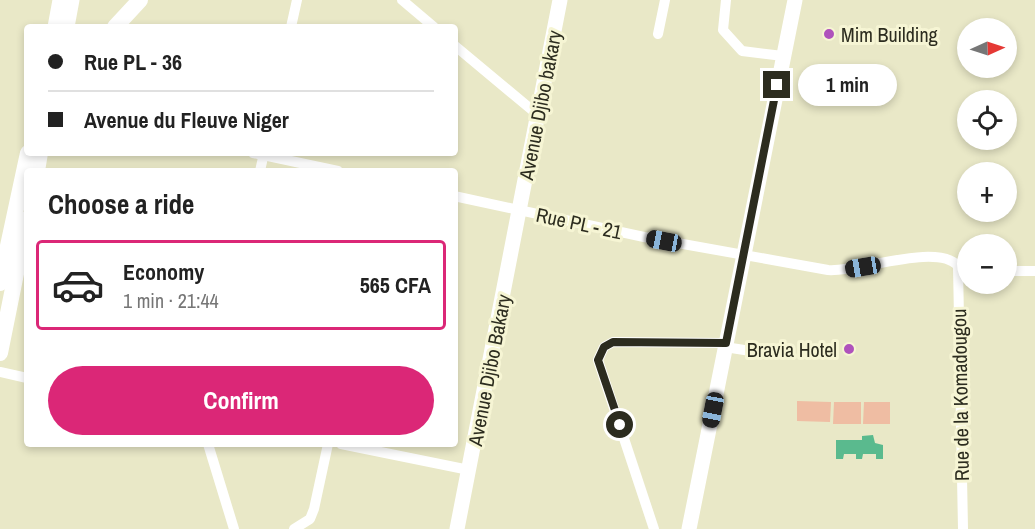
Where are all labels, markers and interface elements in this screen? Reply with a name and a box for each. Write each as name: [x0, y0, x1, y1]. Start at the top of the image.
north arrow: [957, 18, 1017, 78]
map controls: [957, 18, 1017, 294]
place label: Mim Building: [841, 21, 938, 48]
street label: Avenue Djibo bakary: [512, 27, 568, 183]
marker: Mim Building: [822, 27, 836, 41]
text: Rue PL - 36: [84, 47, 182, 77]
callout: 1 min: [798, 64, 897, 106]
route end: [763, 71, 790, 98]
text: 1 min: [826, 71, 869, 98]
button: locate: [957, 90, 1017, 150]
text: Avenue du Fleuve Niger: [84, 105, 289, 135]
button: +: [957, 162, 1017, 222]
text: Choose a ride: [48, 186, 194, 222]
street label: Rue PL - 21: [534, 201, 624, 245]
car: [645, 229, 683, 253]
button: −: [957, 234, 1017, 294]
car: [844, 255, 882, 279]
text: Economy: [123, 257, 204, 287]
icon: car: [51, 258, 105, 312]
text: 565 CFA: [360, 270, 431, 300]
text: 1 min · 21:44: [123, 287, 219, 314]
street label: Avenue Djibo Bakary: [461, 291, 517, 449]
street label: Rue de la Komadougou: [945, 309, 975, 481]
place label: Bravia Hotel: [747, 336, 837, 363]
marker: Bravia Hotel: [842, 342, 856, 356]
button: Confirm: [48, 366, 434, 435]
car: [701, 391, 725, 429]
route start: [606, 411, 633, 438]

